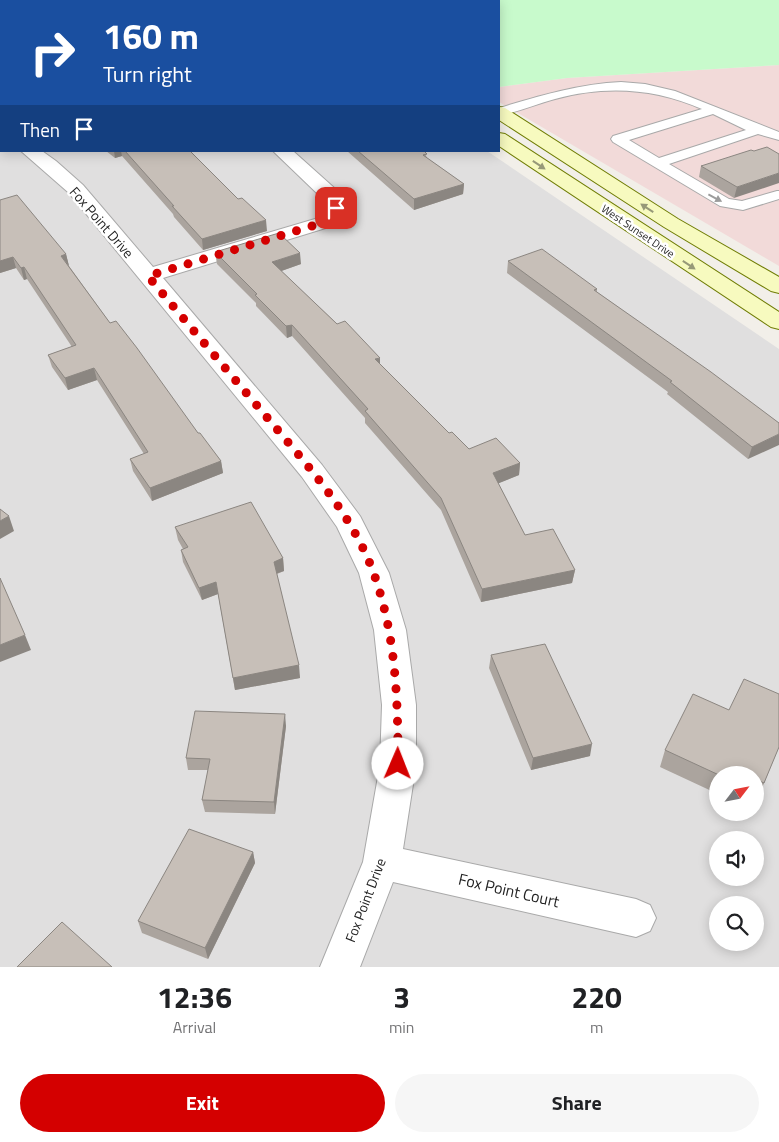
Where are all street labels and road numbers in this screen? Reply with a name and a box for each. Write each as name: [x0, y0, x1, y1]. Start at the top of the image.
street label: Fox Point Drive: [65, 182, 139, 262]
street label: West Sunset Drive: [598, 201, 678, 262]
street label: Fox Point Drive: [339, 855, 391, 945]
street label: Fox Point Court: [456, 867, 562, 913]

